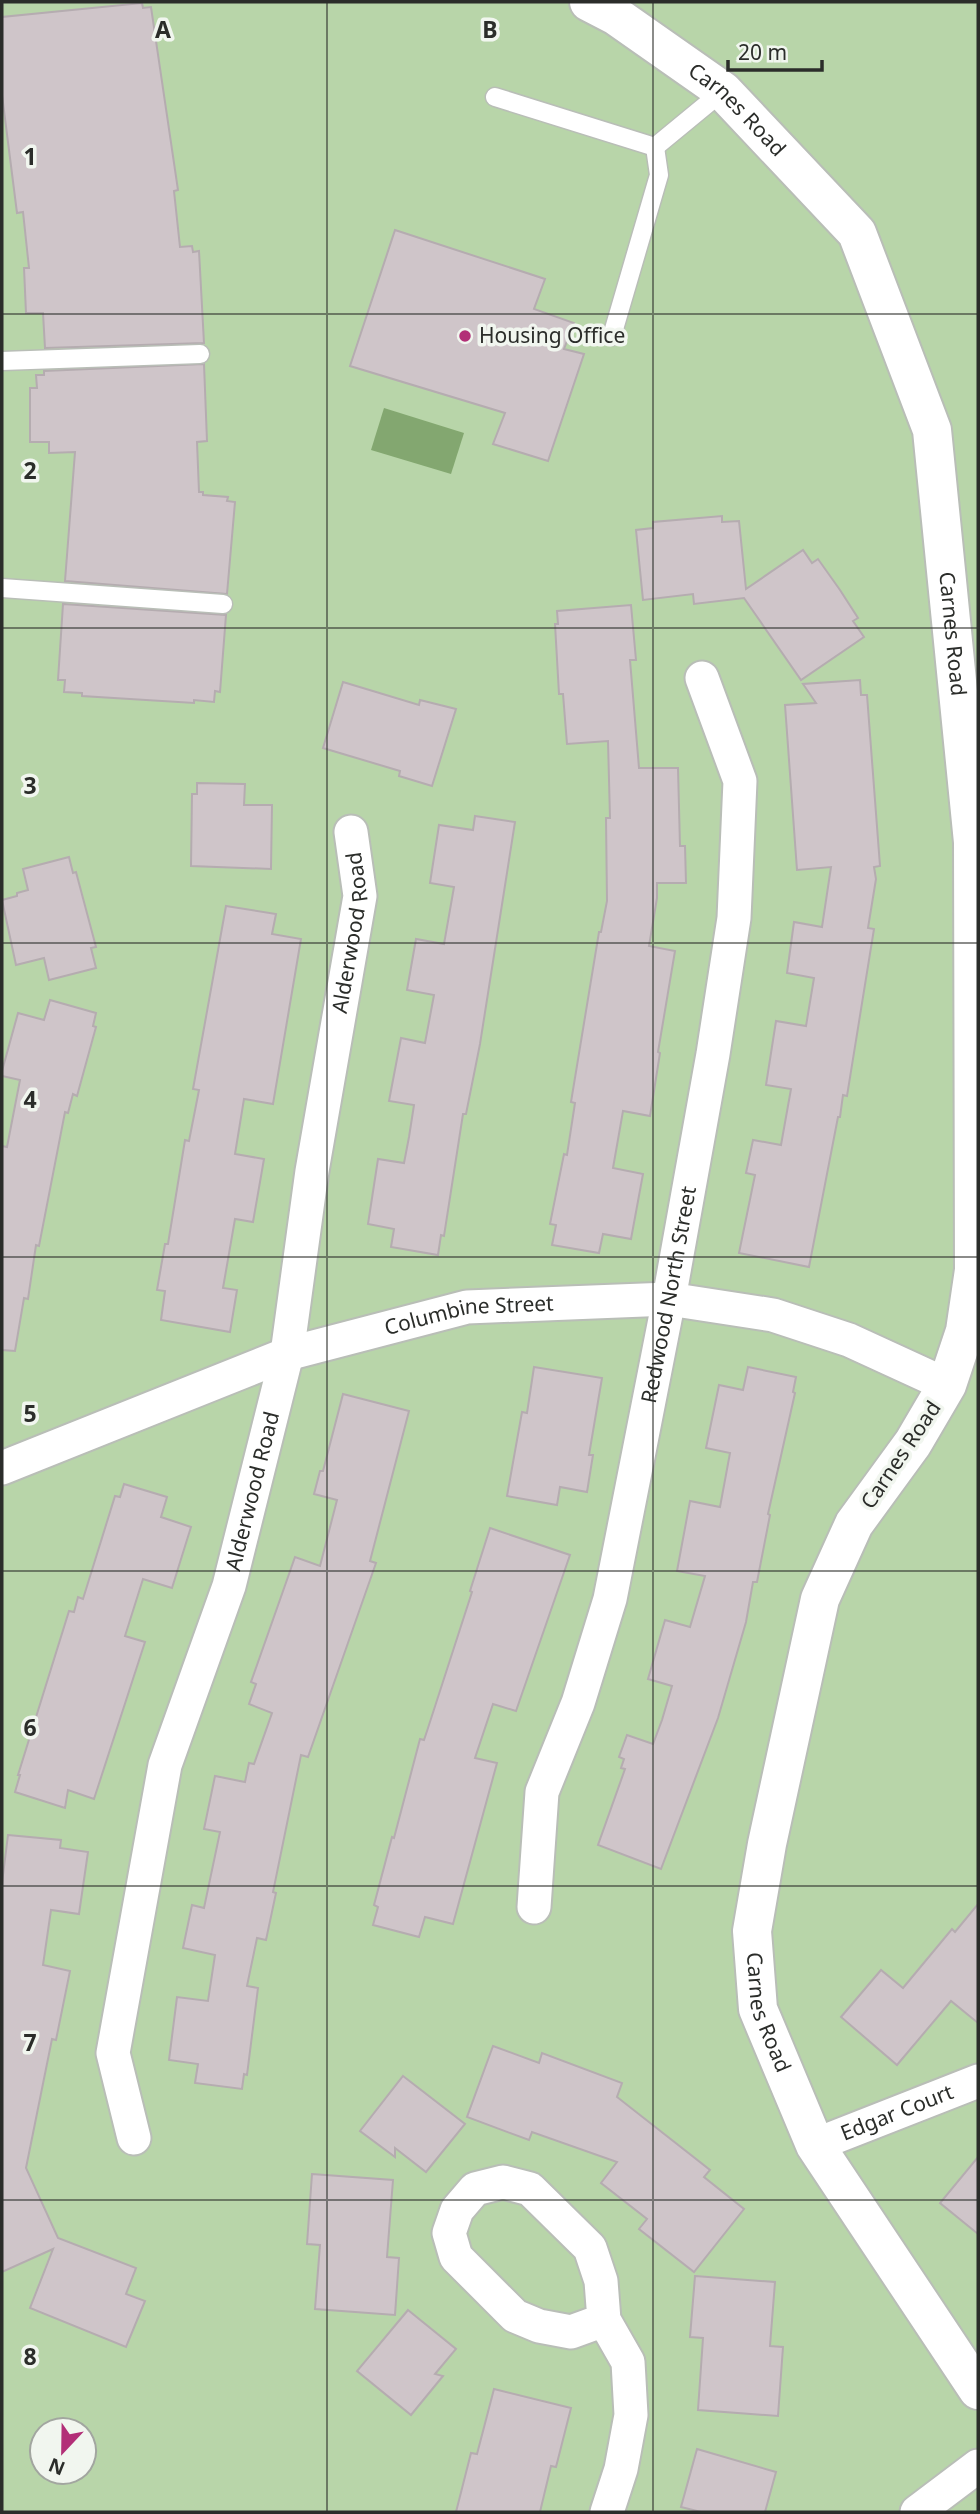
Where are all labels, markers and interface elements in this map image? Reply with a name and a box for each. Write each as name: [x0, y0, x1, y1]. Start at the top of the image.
text: A: [155, 13, 171, 45]
text: B: [482, 13, 498, 45]
scale bar: [728, 28, 822, 72]
text: 20 m: [738, 38, 787, 66]
street label: Carnes Road: [683, 56, 792, 162]
text: 1: [23, 140, 37, 172]
place label: Housing Office: [479, 321, 625, 349]
marker: Housing Office: [457, 328, 473, 344]
text: 2: [23, 454, 37, 486]
street label: Carnes Road: [933, 570, 973, 697]
text: 3: [23, 769, 37, 801]
street label: Alderwood Road: [325, 850, 374, 1015]
text: 4: [23, 1083, 37, 1115]
street label: Redwood North Street: [634, 1183, 702, 1406]
street label: Columbine Street: [381, 1289, 555, 1341]
street label: Carnes Road: [854, 1395, 947, 1514]
text: 5: [23, 1397, 37, 1429]
street label: Alderwood Road: [218, 1408, 285, 1574]
text: 6: [23, 1711, 37, 1743]
street label: Carnes Road: [741, 1951, 798, 2076]
text: 7: [23, 2026, 37, 2058]
street label: Edgar Court: [836, 2077, 957, 2147]
text: 8: [23, 2340, 37, 2372]
north arrow: [28, 2416, 98, 2486]
text: N: [45, 2452, 69, 2482]

